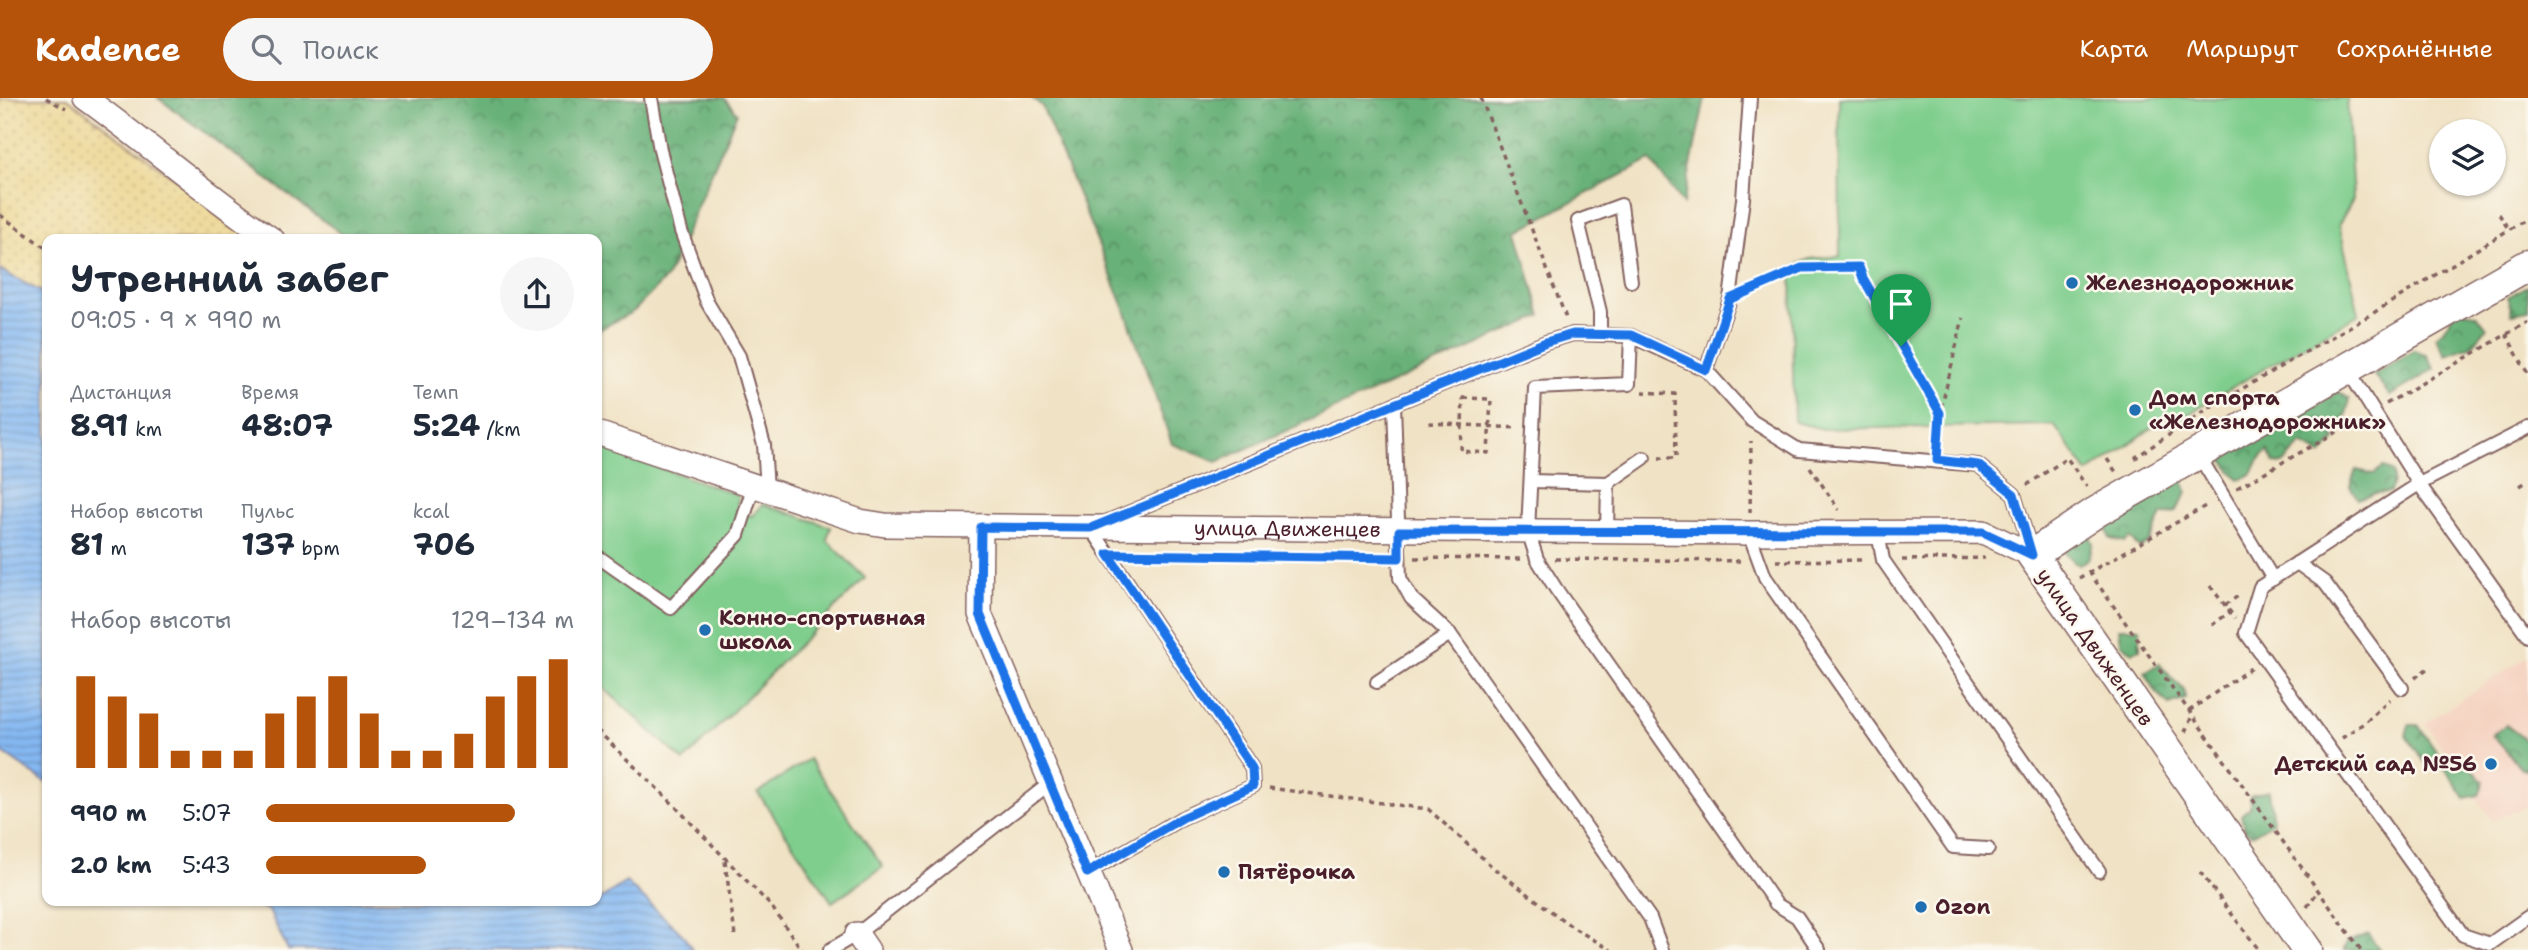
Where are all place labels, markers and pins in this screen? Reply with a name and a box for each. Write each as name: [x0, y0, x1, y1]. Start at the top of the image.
place label: Железнодорожник: [2086, 269, 2294, 297]
pin: [1871, 274, 1931, 346]
marker: Железнодорожник: [2064, 275, 2080, 291]
place label: Дом спорта «Железнодорожник»: [2149, 384, 2386, 436]
marker: Дом спорта «Железнодорожник»: [2127, 402, 2143, 418]
place label: Конно-спортивная школа: [719, 604, 926, 656]
marker: Конно-спортивная школа: [697, 622, 713, 638]
place label: Детский сад №56: [2274, 750, 2477, 778]
marker: Детский сад №56: [2483, 756, 2499, 772]
place label: Пятёрочка: [1238, 858, 1356, 886]
marker: Пятёрочка: [1216, 864, 1232, 880]
place label: Ozon: [1935, 893, 1990, 921]
marker: Ozon: [1913, 899, 1929, 915]

